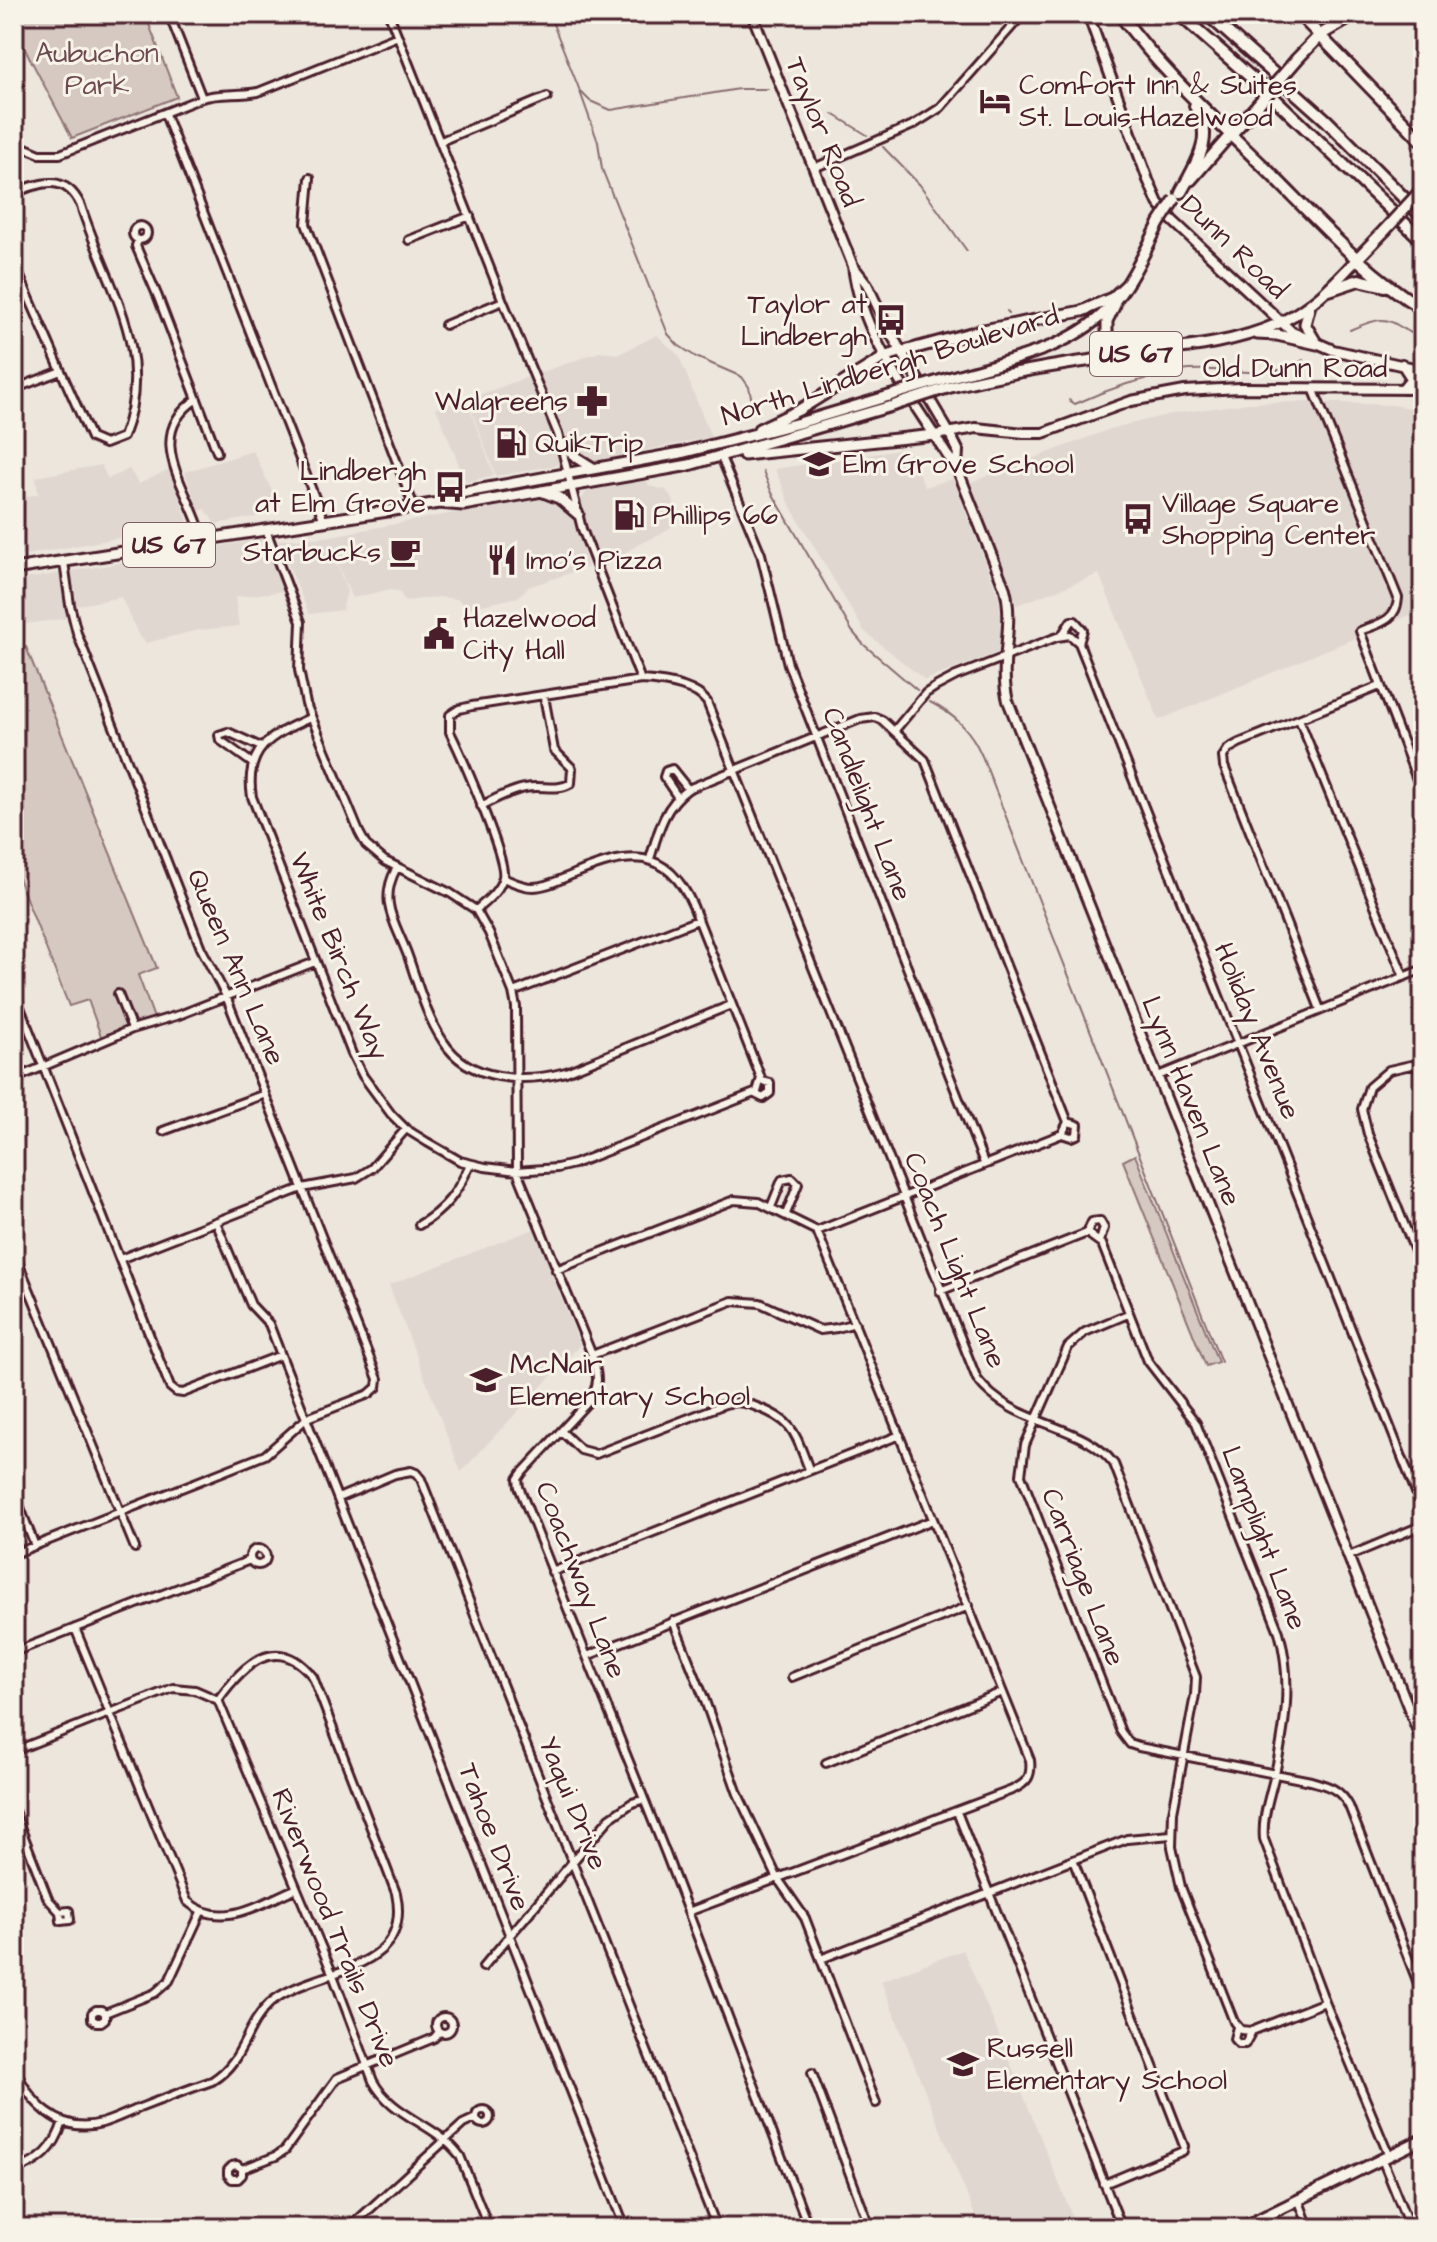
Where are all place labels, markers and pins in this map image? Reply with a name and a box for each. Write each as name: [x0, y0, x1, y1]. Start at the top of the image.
place label: Comfort Inn & Suites St. Louis-Hazelwood: [1019, 66, 1297, 137]
hotel icon: Comfort Inn & Suites St. Louis-Hazelwood: [978, 84, 1012, 118]
place label: Taylor at Lindbergh: [740, 285, 868, 357]
bus stop icon: Taylor at Lindbergh: [874, 303, 908, 337]
place label: Walgreens: [435, 382, 568, 422]
pharmacy icon: Walgreens: [575, 384, 609, 418]
place label: QuikTrip: [535, 424, 643, 463]
fuel station icon: QuikTrip: [494, 426, 528, 460]
place label: Elm Grove School: [843, 445, 1074, 484]
school or university icon: Elm Grove School: [802, 447, 836, 481]
place label: Lindbergh at Elm Grove: [255, 452, 426, 523]
bus stop icon: Lindbergh at Elm Grove: [433, 470, 467, 504]
place label: Village Square Shopping Center: [1162, 484, 1376, 556]
place label: Phillips 66: [653, 496, 778, 535]
fuel station icon: Phillips 66: [612, 498, 646, 532]
bus stop icon: Village Square Shopping Center: [1121, 502, 1155, 536]
place label: Starbucks: [243, 533, 381, 572]
cafe icon: Starbucks: [388, 535, 422, 569]
place label: Imo's Pizza: [526, 541, 662, 580]
restaurant icon: Imo's Pizza: [485, 543, 519, 577]
place label: Hazelwood City Hall: [463, 599, 596, 672]
public building icon: Hazelwood City Hall: [422, 617, 456, 651]
place label: McNair Elementary School: [510, 1345, 750, 1418]
school or university icon: McNair Elementary School: [469, 1363, 503, 1397]
place label: Russell Elementary School: [987, 2029, 1227, 2102]
school or university icon: Russell Elementary School: [946, 2047, 980, 2081]

